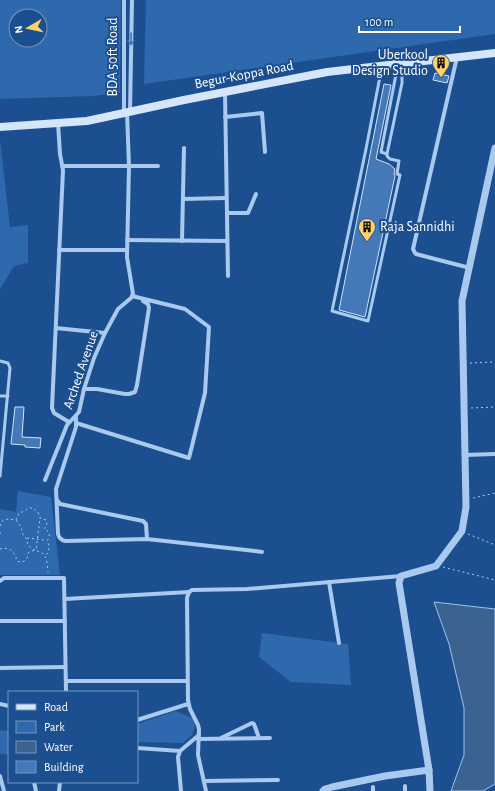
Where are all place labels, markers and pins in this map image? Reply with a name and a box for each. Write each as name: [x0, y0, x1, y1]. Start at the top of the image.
place label: Uberkool Design Studio: [352, 48, 428, 78]
building icon: Uberkool Design Studio: [431, 53, 451, 78]
building icon: Raja Sannidhi: [357, 217, 377, 242]
place label: Raja Sannidhi: [380, 220, 455, 234]

